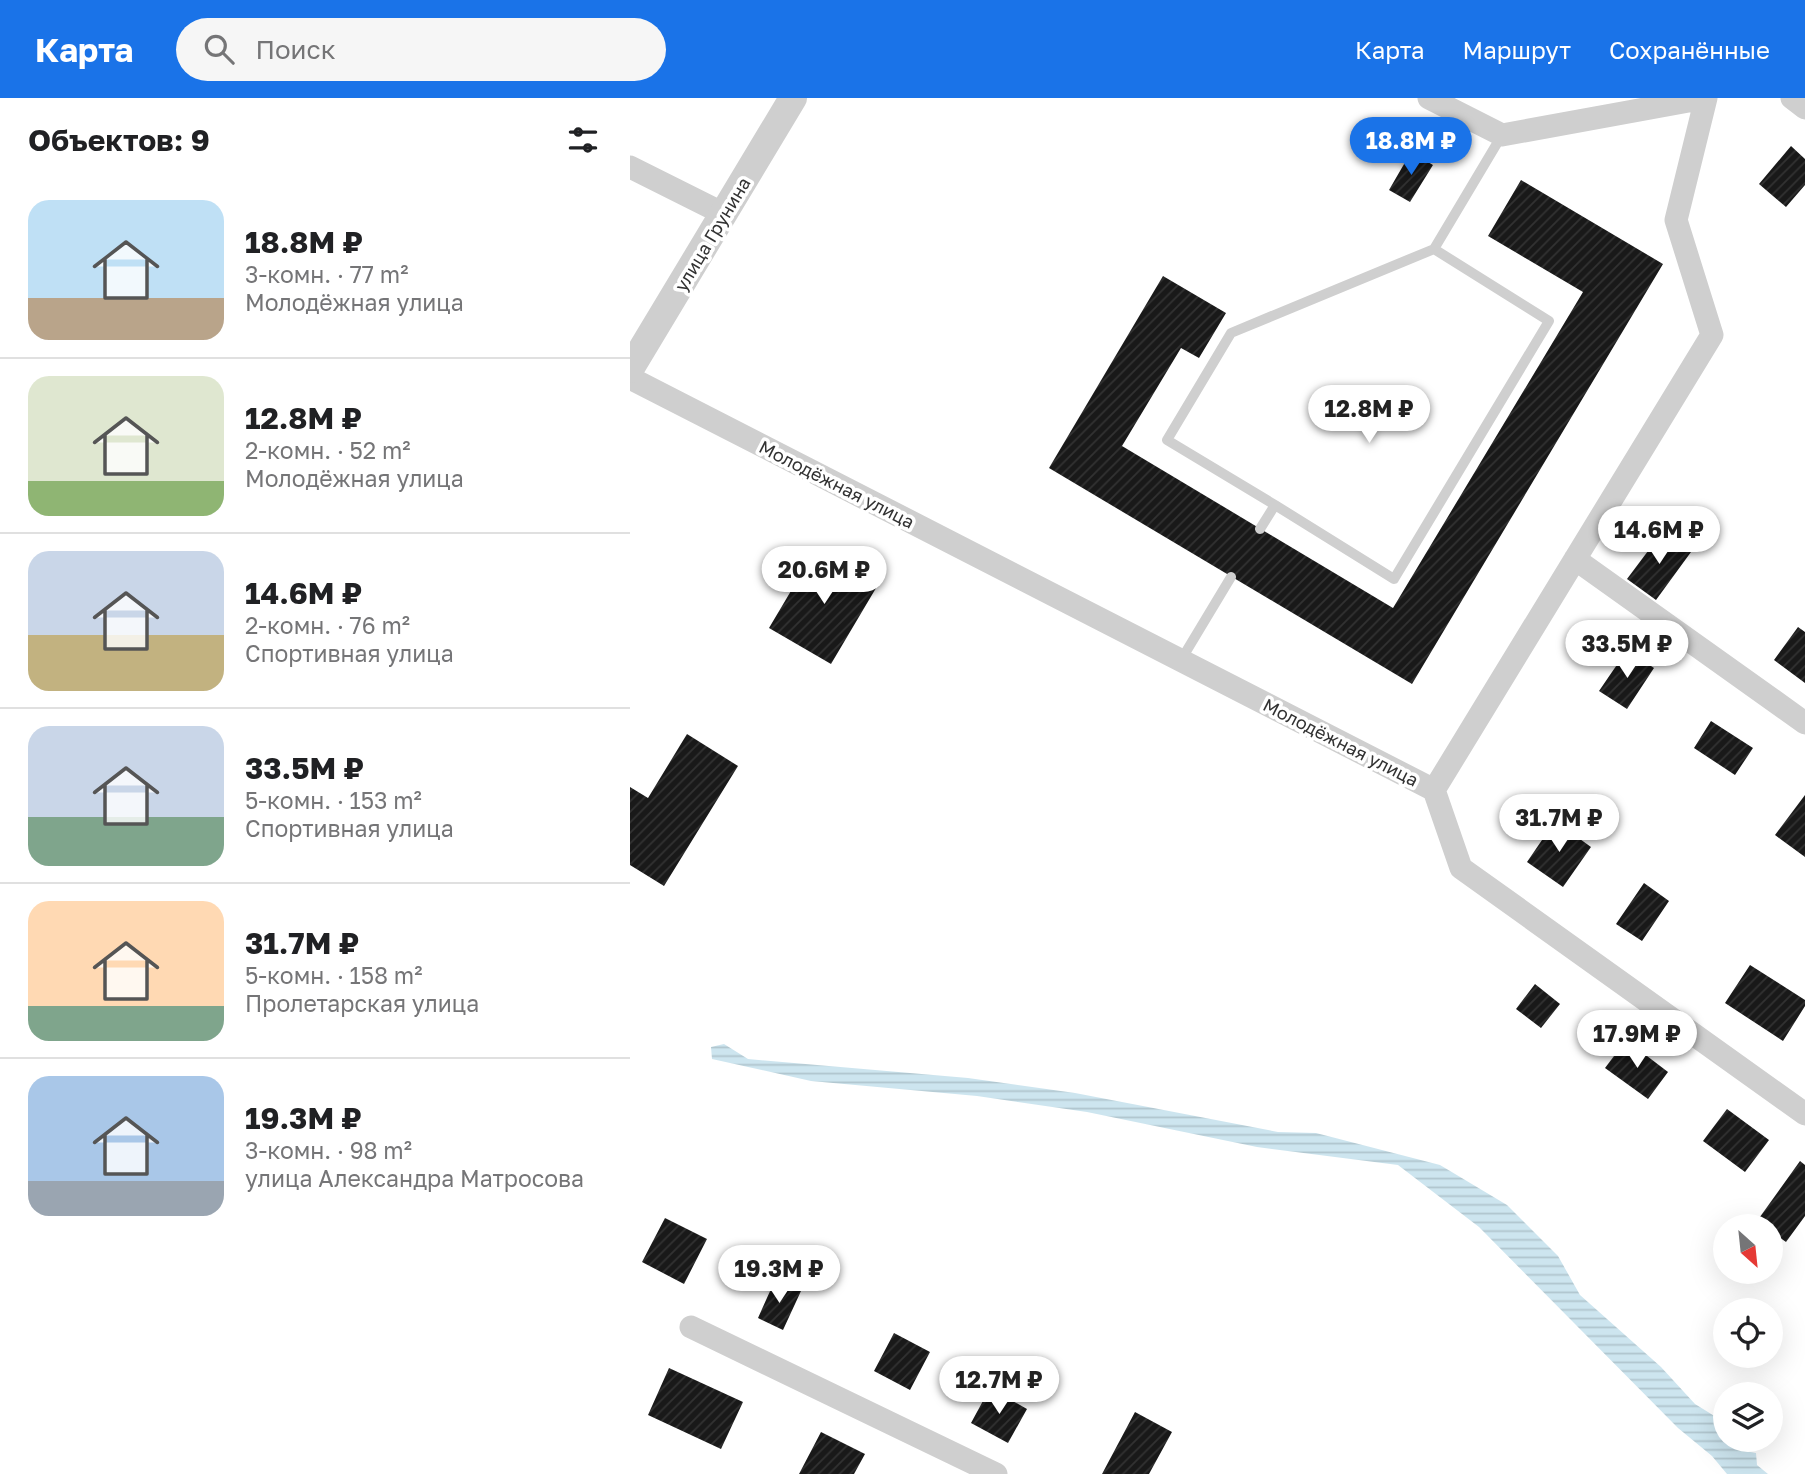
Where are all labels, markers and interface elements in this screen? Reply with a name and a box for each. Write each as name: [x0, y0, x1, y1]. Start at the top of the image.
search box: [176, 18, 666, 81]
text: Карта: [35, 30, 134, 69]
icon: search: [200, 30, 238, 68]
text: Поиск: [256, 34, 336, 65]
text: Карта: [1355, 35, 1425, 64]
text: Маршрут: [1463, 35, 1571, 64]
text: Сохранённые: [1609, 35, 1770, 64]
pin: 18.8M ₽: [1346, 118, 1476, 177]
icon: filters: [564, 121, 602, 159]
text: Объектов: 9: [28, 122, 210, 158]
text: 18.8M ₽: [1366, 126, 1456, 154]
street label: улица Грунина: [669, 173, 755, 295]
text: 18.8M ₽: [245, 224, 363, 260]
icon: home: [84, 228, 168, 312]
text: 3-комн. · 77 m²: [245, 260, 408, 288]
text: Молодёжная улица: [245, 288, 464, 316]
pin: 12.8M ₽: [1304, 386, 1434, 445]
text: 12.8M ₽: [1324, 394, 1414, 422]
text: 12.8M ₽: [245, 400, 362, 436]
icon: home: [84, 404, 168, 488]
street label: Молодёжная улица: [756, 435, 918, 533]
text: 2-комн. · 52 m²: [245, 436, 411, 464]
text: Молодёжная улица: [245, 464, 464, 492]
pin: 14.6M ₽: [1594, 506, 1724, 566]
text: 14.6M ₽: [1614, 515, 1704, 543]
pin: 20.6M ₽: [759, 546, 889, 606]
text: 20.6M ₽: [778, 555, 870, 583]
text: 14.6M ₽: [245, 575, 362, 611]
icon: home: [84, 579, 168, 663]
text: 2-комн. · 76 m²: [245, 611, 410, 639]
pin: 33.5M ₽: [1562, 620, 1692, 680]
text: 33.5M ₽: [1581, 629, 1673, 657]
text: Спортивная улица: [245, 639, 454, 667]
street label: Молодёжная улица: [1260, 693, 1422, 791]
text: 33.5M ₽: [245, 750, 364, 786]
icon: home: [84, 754, 168, 838]
text: 5-комн. · 153 m²: [245, 786, 422, 814]
pin: 31.7M ₽: [1494, 794, 1624, 854]
text: 31.7M ₽: [1515, 803, 1603, 831]
text: Спортивная улица: [245, 814, 454, 842]
text: 31.7M ₽: [245, 925, 359, 961]
icon: home: [84, 929, 168, 1013]
text: 5-комн. · 158 m²: [245, 961, 422, 989]
text: Пролетарская улица: [245, 989, 479, 1017]
pin: 17.9M ₽: [1572, 1010, 1702, 1070]
text: 17.9M ₽: [1593, 1019, 1681, 1047]
text: 19.3M ₽: [245, 1100, 362, 1136]
icon: home: [84, 1104, 168, 1188]
text: 3-комн. · 98 m²: [245, 1136, 412, 1164]
text: улица Александра Матросова: [245, 1164, 584, 1192]
north arrow: [1713, 1214, 1783, 1284]
map controls: [1713, 1214, 1783, 1452]
pin: 19.3M ₽: [714, 1246, 844, 1305]
text: 19.3M ₽: [734, 1254, 824, 1282]
button: locate: [1713, 1298, 1783, 1368]
pin: 12.7M ₽: [934, 1356, 1064, 1416]
text: 12.7M ₽: [955, 1365, 1043, 1393]
button: layers: [1713, 1382, 1783, 1452]

